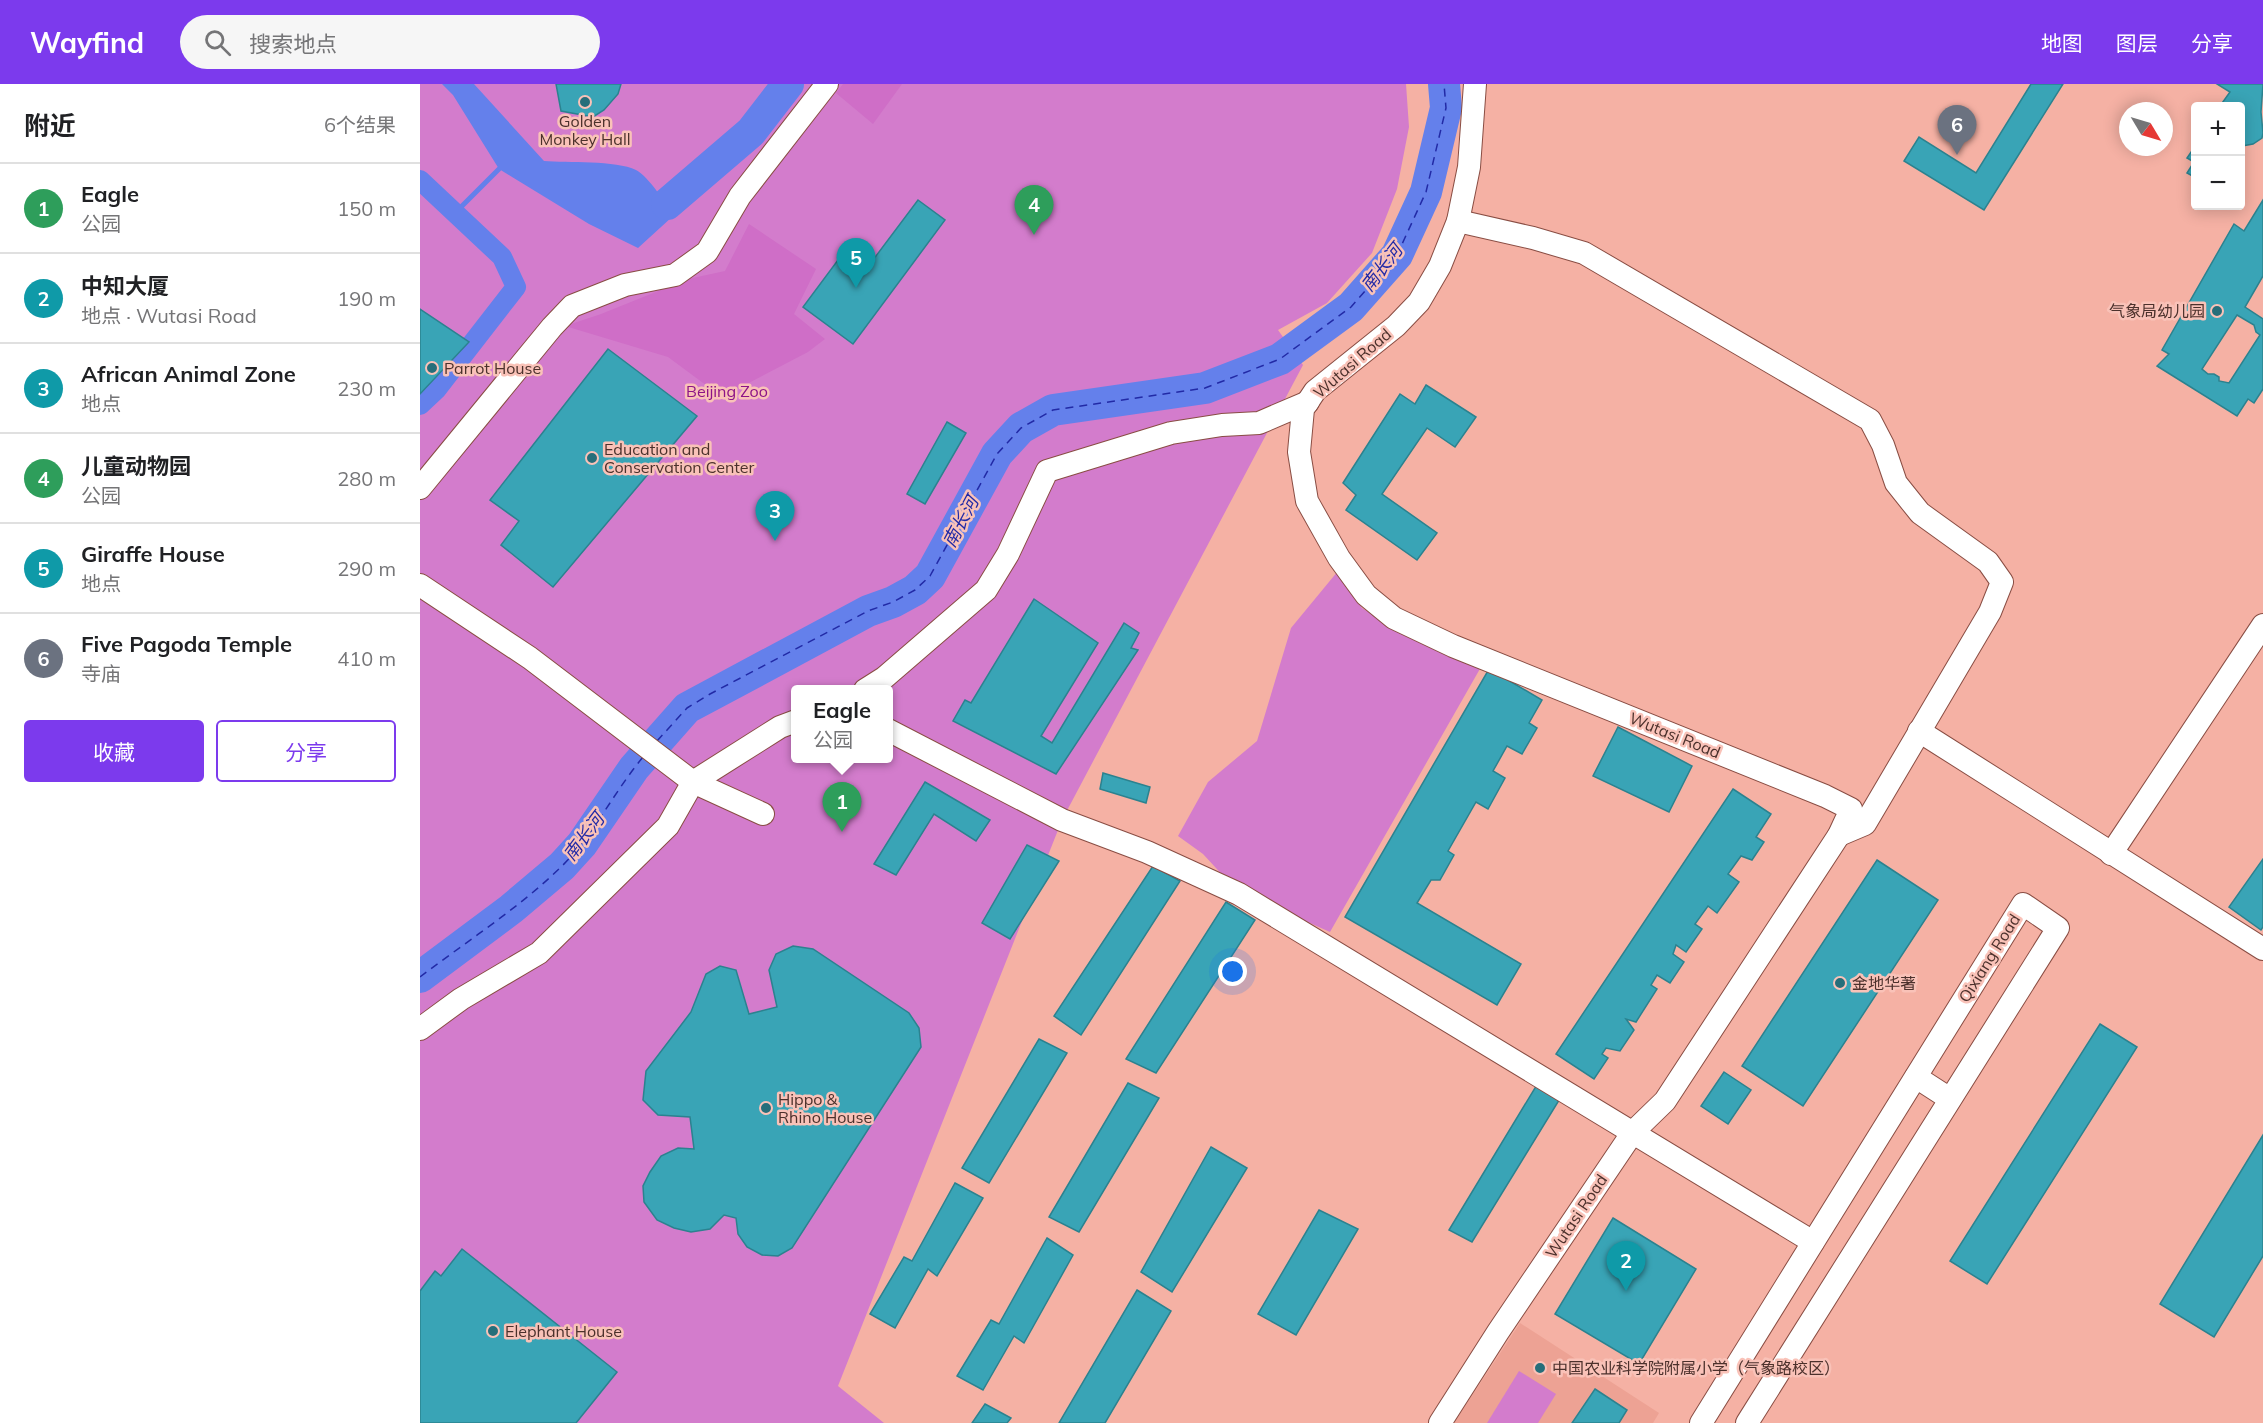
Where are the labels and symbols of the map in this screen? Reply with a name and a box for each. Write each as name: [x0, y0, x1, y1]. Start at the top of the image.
marker: Golden Monkey Hall: [578, 95, 592, 109]
north arrow: [2119, 102, 2173, 156]
pin: 6: [1938, 106, 1976, 155]
place label: Golden Monkey Hall: [539, 111, 631, 149]
pin: 4: [1014, 186, 1054, 235]
water label: 南长河: [1356, 237, 1409, 296]
pin: 5: [836, 238, 876, 288]
place label: 气象局幼儿园: [2109, 301, 2205, 321]
marker: 气象局幼儿园: [2210, 304, 2224, 318]
street label: Wutasi Road: [1309, 324, 1395, 402]
place label: Parrot House: [444, 358, 541, 378]
marker: Parrot House: [425, 361, 439, 375]
park label: Beijing Zoo: [686, 381, 768, 401]
place label: Education and Conservation Center: [604, 439, 755, 477]
marker: Education and Conservation Center: [585, 451, 599, 465]
water label: 南长河: [938, 490, 985, 551]
pin: 3: [756, 492, 794, 541]
street label: Wutasi Road: [1626, 708, 1724, 762]
pin: 1: [822, 782, 862, 832]
water label: 南长河: [558, 806, 611, 865]
street label: Qixiang Road: [1954, 910, 2024, 1006]
your location: [1218, 957, 1247, 986]
place label: 金地华著: [1852, 973, 1916, 993]
marker: 金地华著: [1833, 976, 1847, 990]
place label: Hippo & Rhino House: [778, 1089, 872, 1127]
marker: Hippo & Rhino House: [759, 1101, 773, 1115]
street label: Wutasi Road: [1541, 1170, 1611, 1262]
pin: 2: [1606, 1242, 1646, 1291]
place label: Elephant House: [505, 1321, 622, 1341]
marker: Elephant House: [486, 1324, 500, 1338]
place label: 中国农业科学院附属小学（气象路校区）: [1552, 1358, 1840, 1378]
marker: 中国农业科学院附属小学（气象路校区）: [1533, 1361, 1547, 1375]

